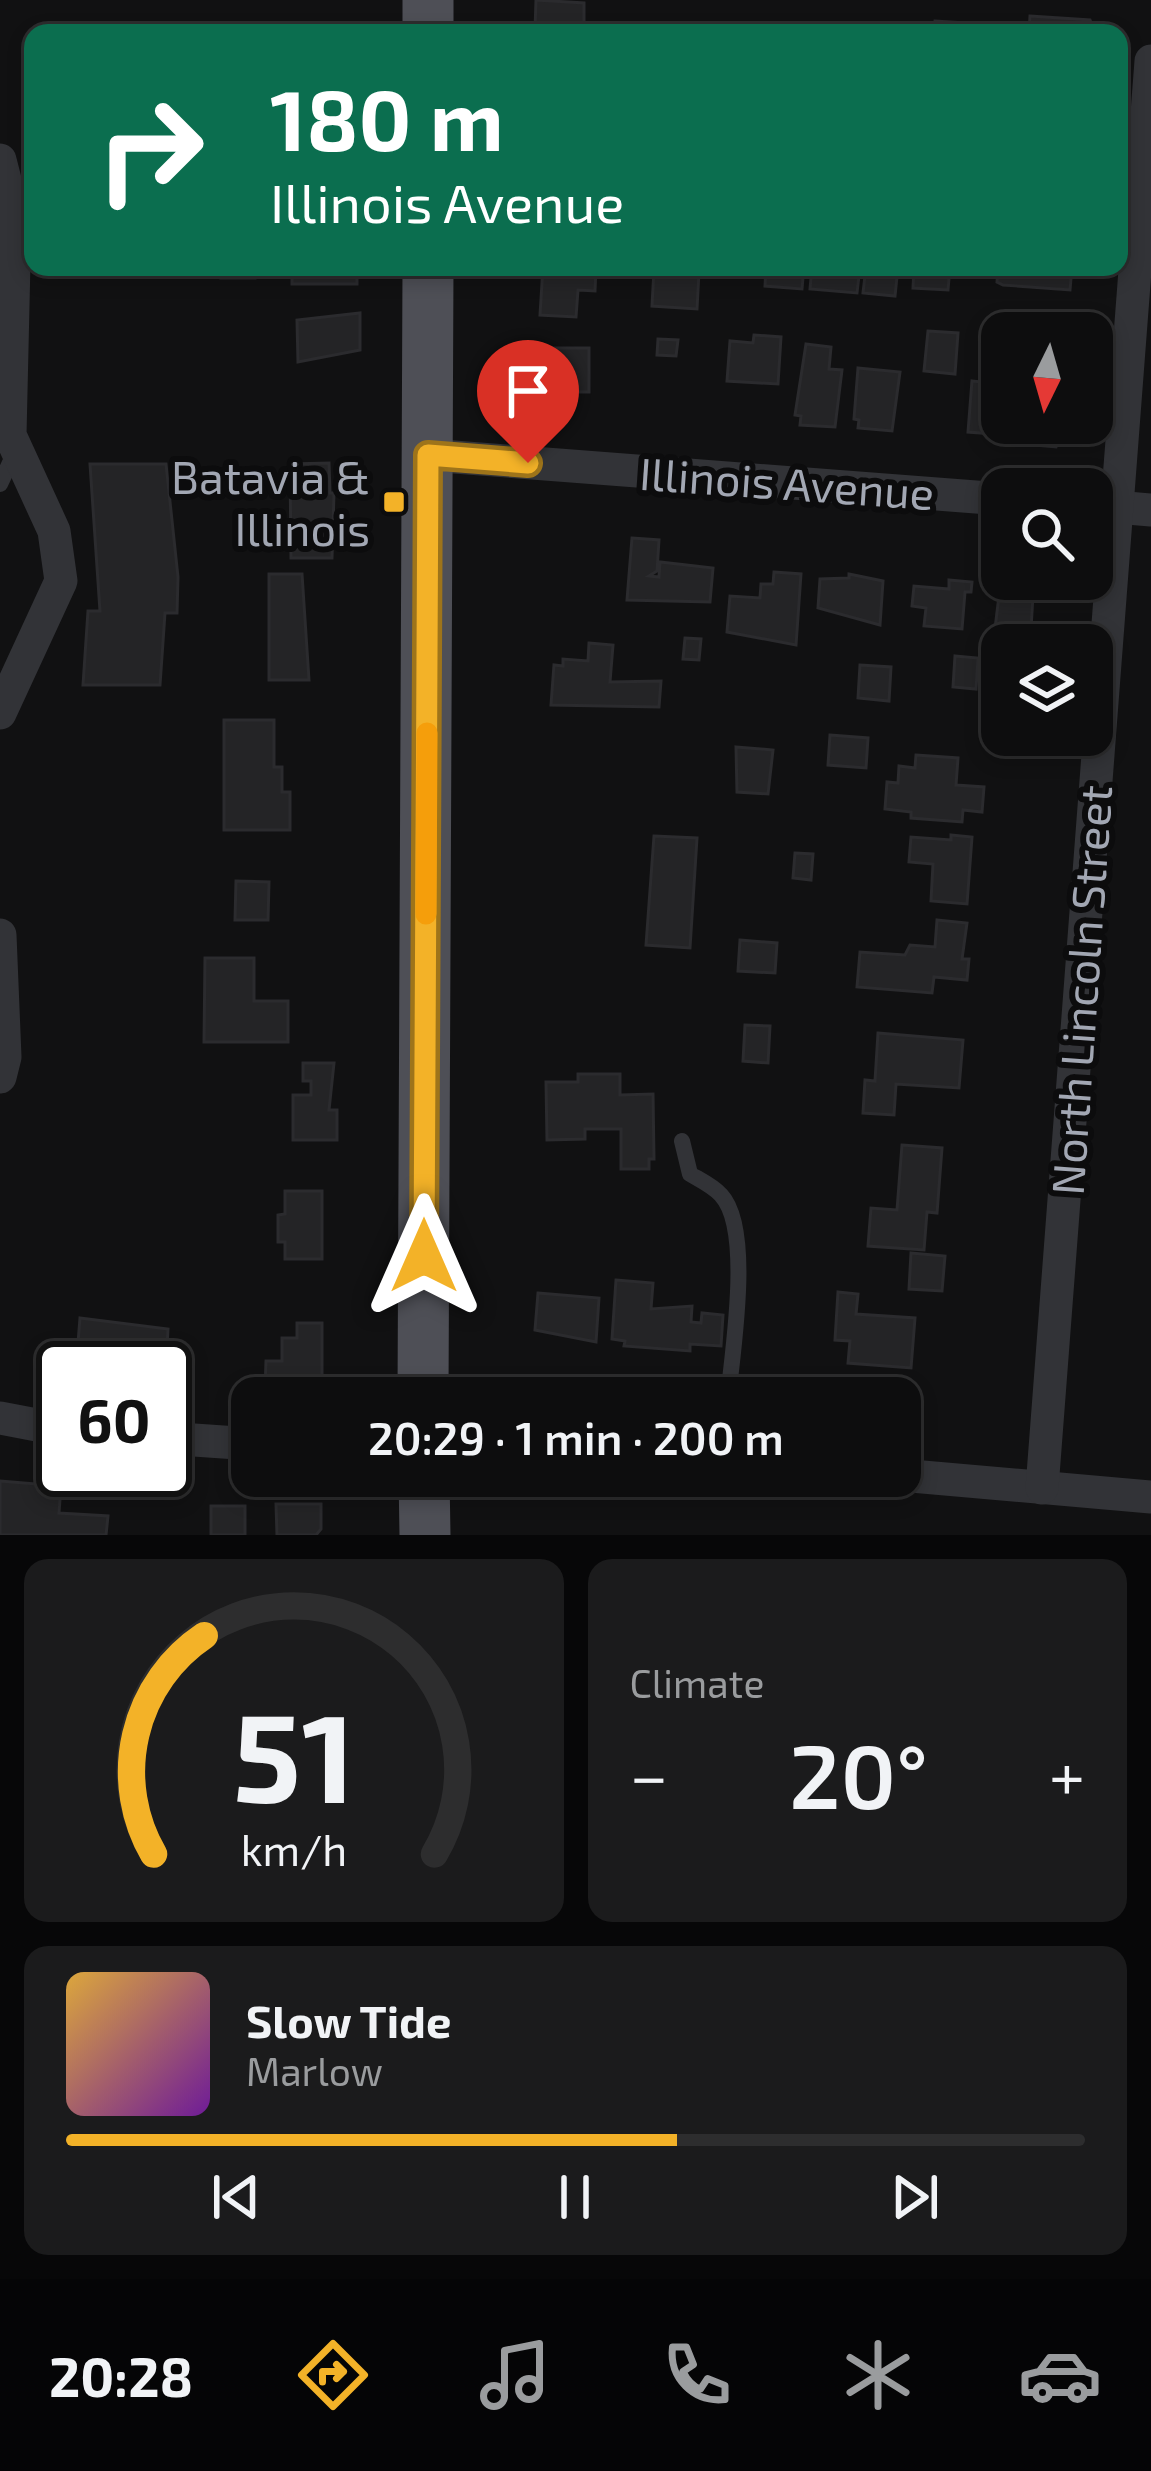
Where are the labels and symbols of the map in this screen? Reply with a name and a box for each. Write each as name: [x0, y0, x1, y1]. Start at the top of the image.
north arrow: [981, 312, 1113, 444]
pin: [477, 340, 579, 463]
street label: Illinois Avenue: [638, 445, 936, 519]
place label: Batavia & Illinois: [171, 449, 370, 555]
marker: Batavia & Illinois: [381, 489, 407, 515]
street label: North Lincoln Street: [1039, 783, 1121, 1197]
position arrow: [361, 1193, 487, 1319]
speed limit sign: 60: [36, 1341, 192, 1497]

